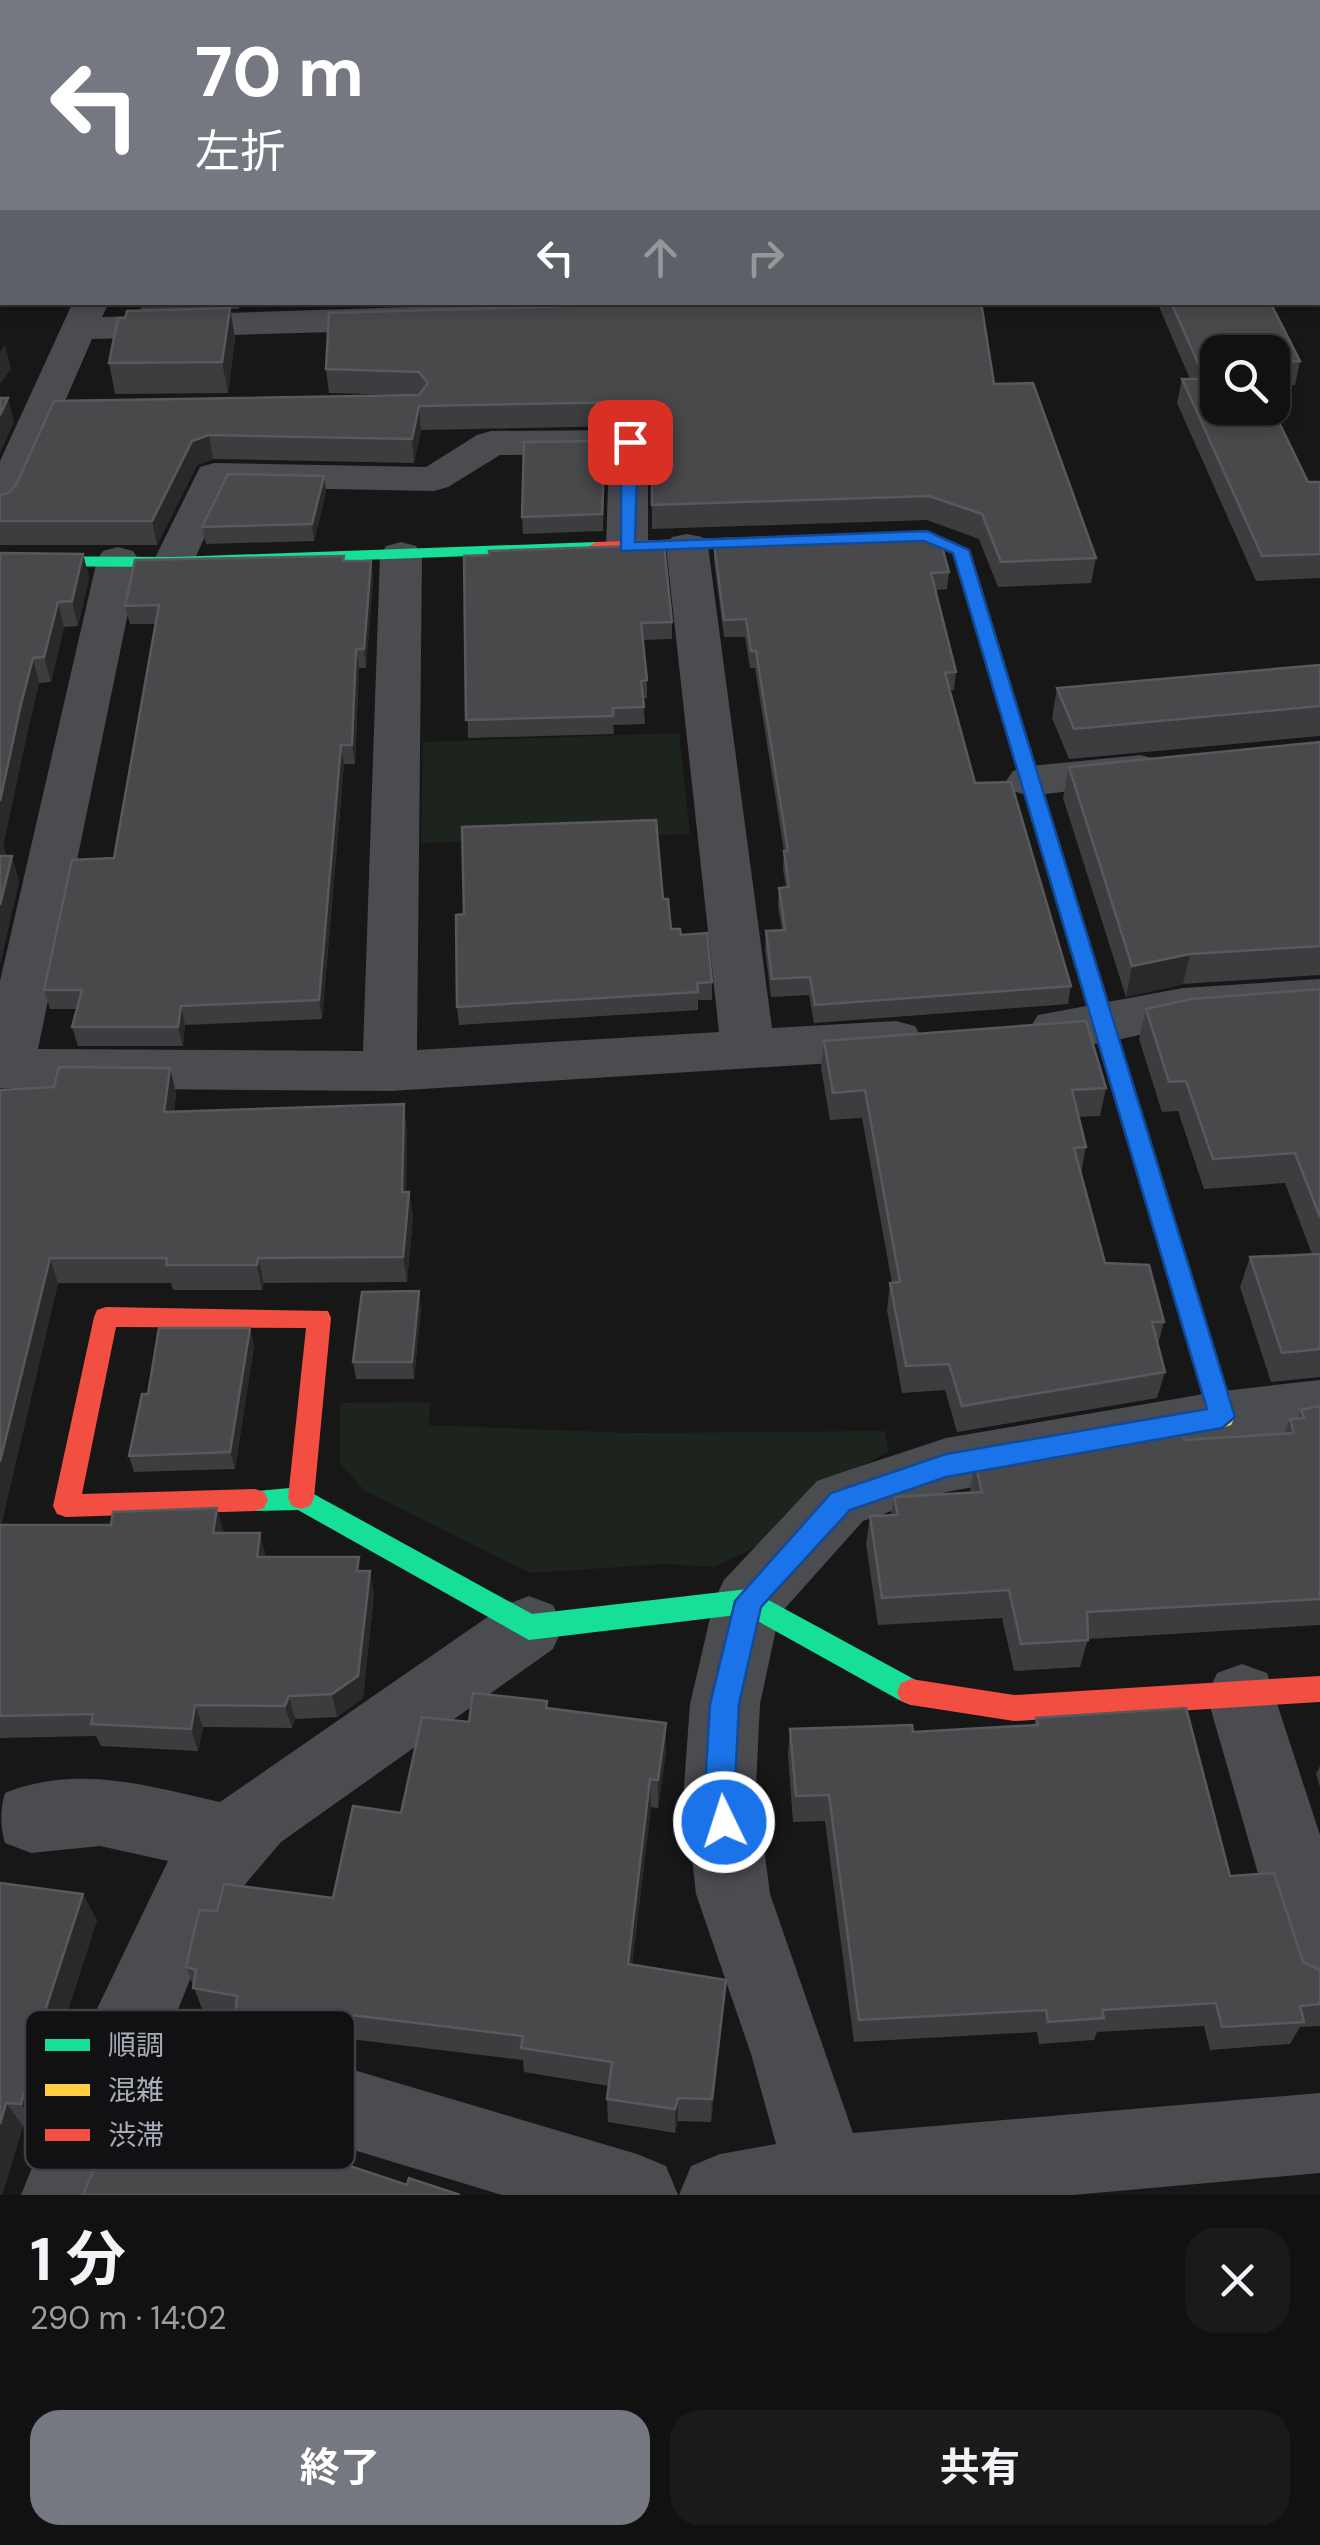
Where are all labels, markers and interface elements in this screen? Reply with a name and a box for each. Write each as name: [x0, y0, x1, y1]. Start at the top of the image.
text: 70 m: [195, 27, 364, 118]
icon: left: [30, 40, 160, 170]
text: 左折: [195, 122, 285, 181]
icon: left: [528, 230, 583, 285]
icon: ahead: [633, 230, 688, 285]
icon: right: [738, 230, 793, 285]
map controls: [1200, 335, 1290, 425]
button: search: [1200, 335, 1290, 425]
pin: [588, 400, 673, 485]
icon: arrive: [603, 415, 658, 470]
position arrow: [672, 1770, 776, 1874]
legend: [25, 2010, 355, 2170]
text: 順調: [108, 2027, 164, 2064]
text: 混雑: [108, 2072, 164, 2109]
text: 渋滞: [108, 2117, 164, 2154]
text: 1 分: [30, 2220, 126, 2299]
button: close: [1185, 2228, 1290, 2333]
text: 290 m · 14:02: [30, 2297, 226, 2339]
button: 終了: [30, 2410, 650, 2525]
button: 共有: [670, 2410, 1290, 2525]

